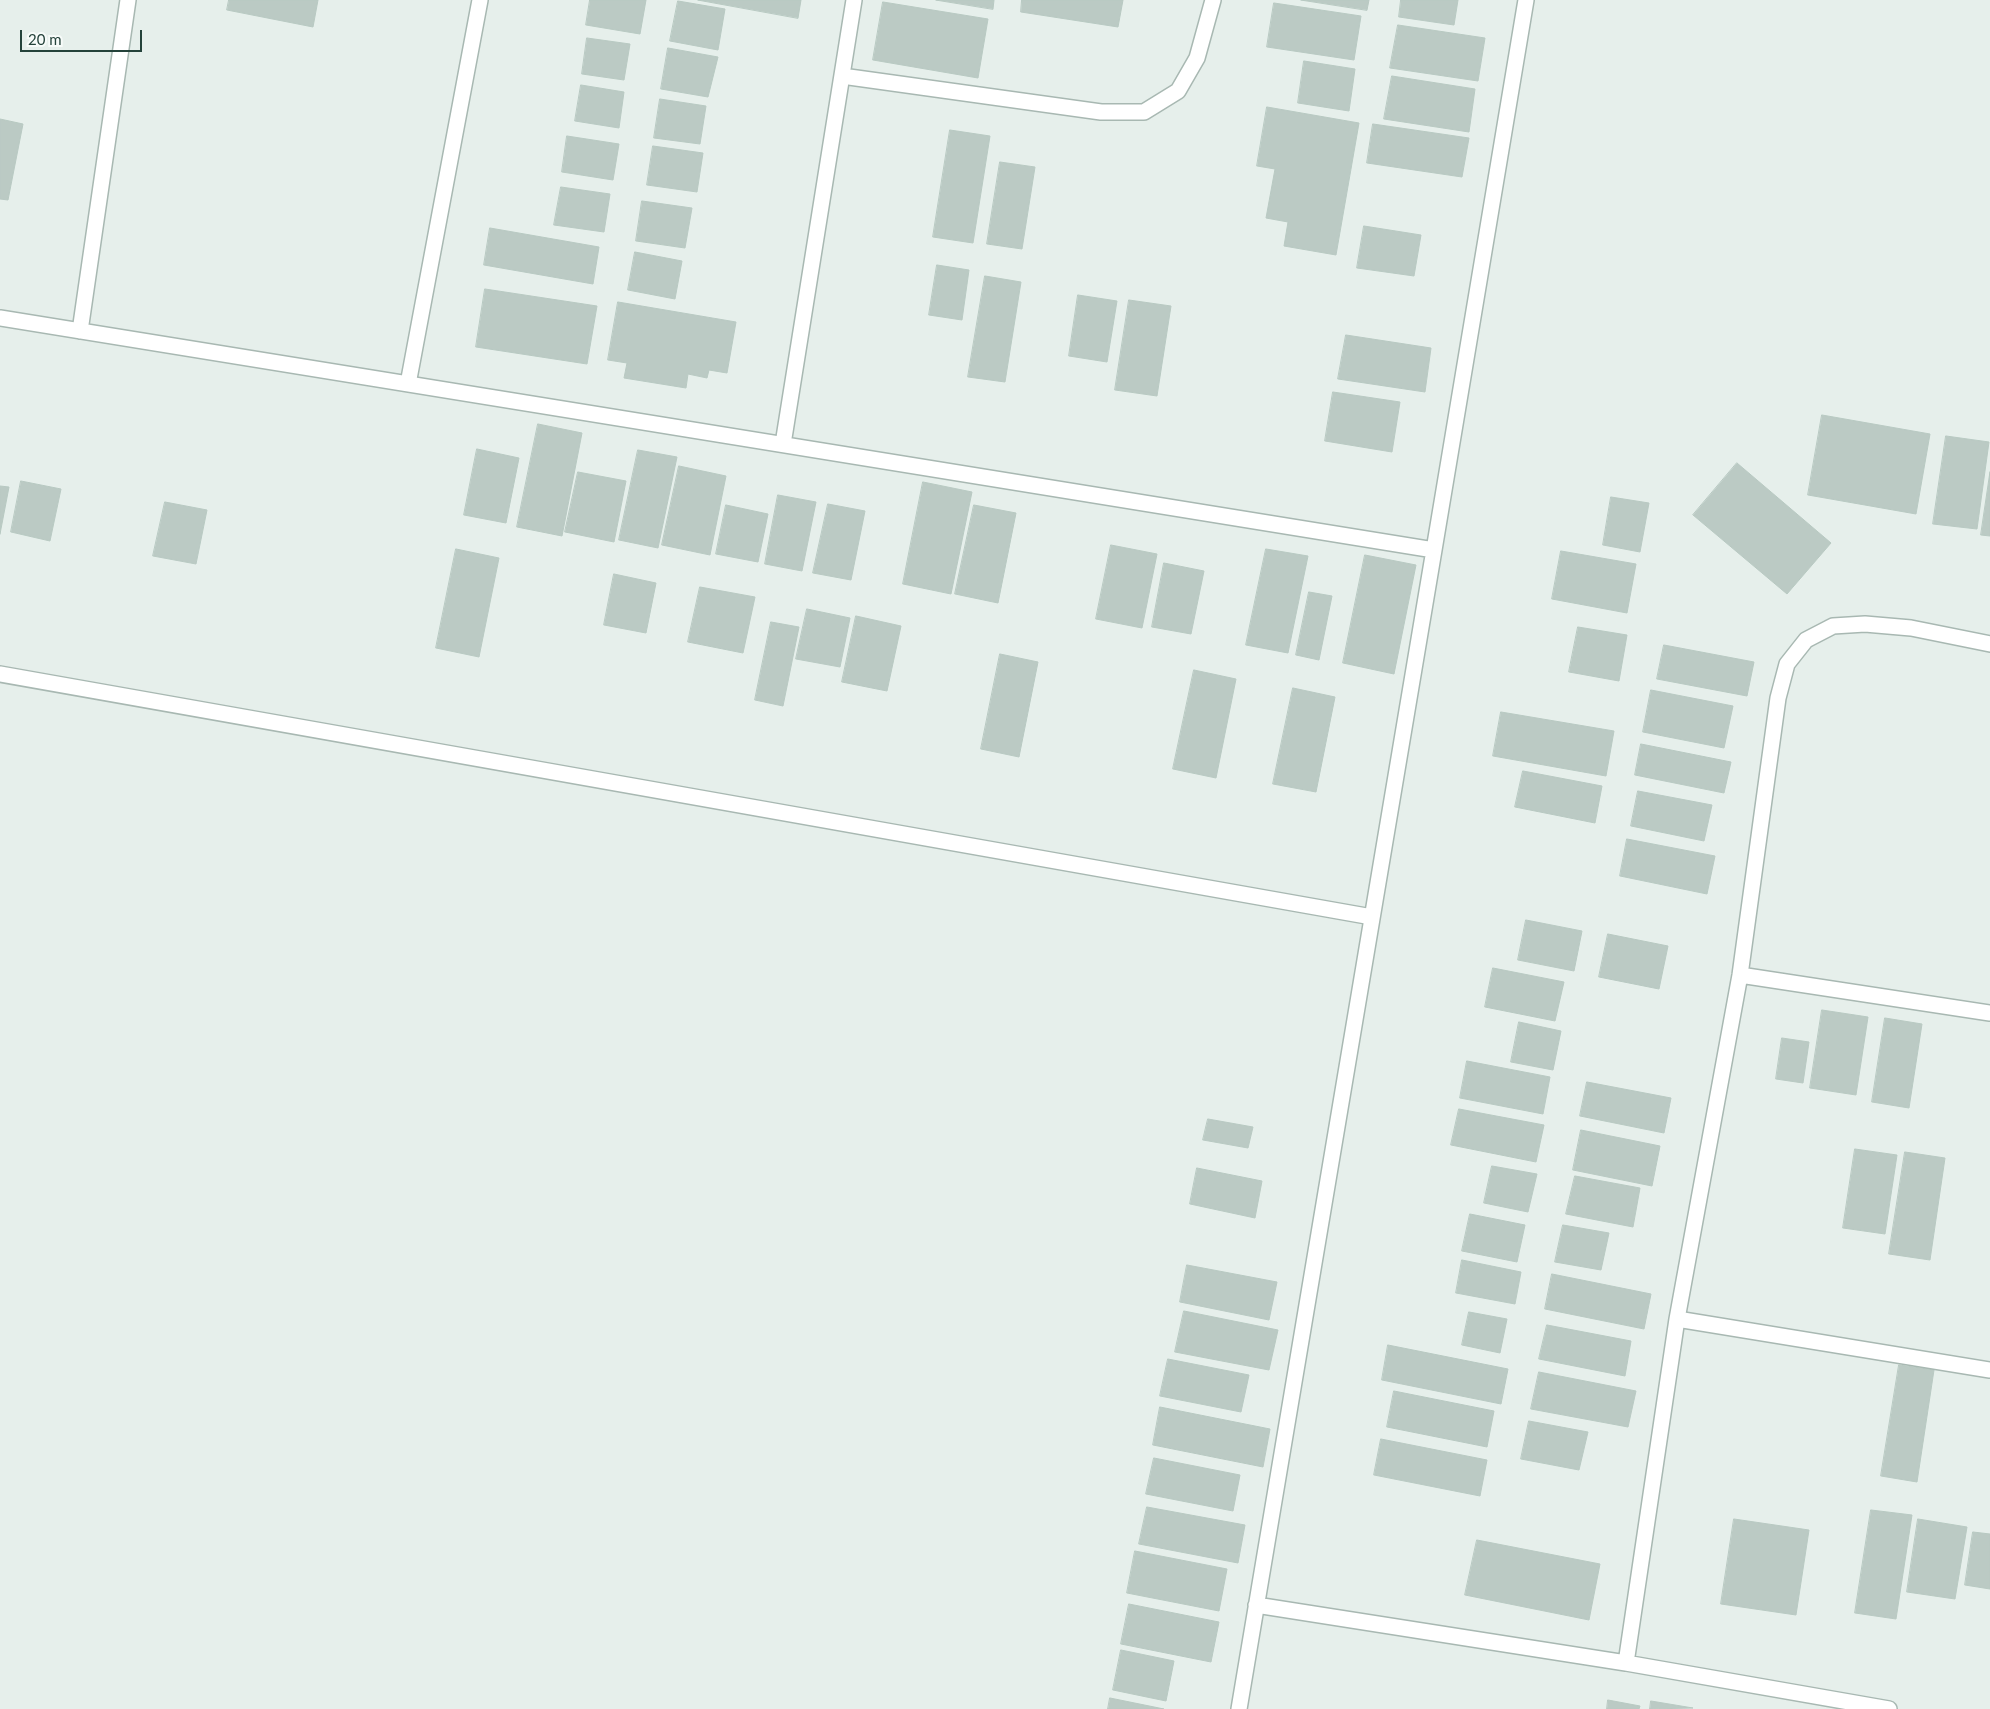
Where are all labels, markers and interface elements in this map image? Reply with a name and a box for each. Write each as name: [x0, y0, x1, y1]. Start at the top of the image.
scale bar: [22, 20, 145, 52]
text: 20 m: [28, 30, 62, 48]

